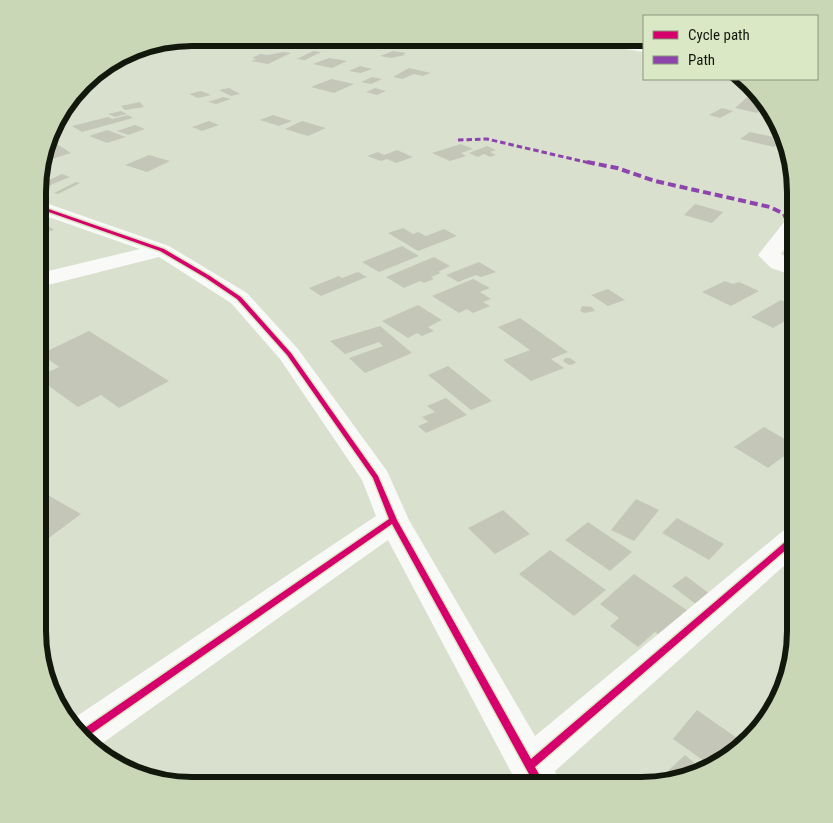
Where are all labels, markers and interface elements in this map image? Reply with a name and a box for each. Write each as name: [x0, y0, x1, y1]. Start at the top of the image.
legend: [643, 15, 818, 80]
text: Cycle path: [688, 26, 750, 44]
text: Path: [688, 51, 715, 69]

